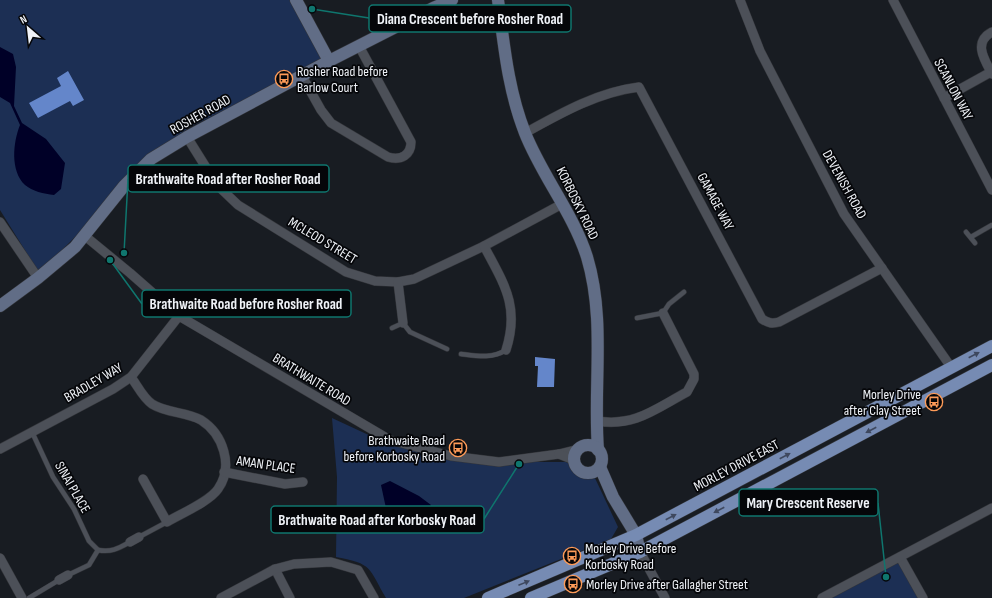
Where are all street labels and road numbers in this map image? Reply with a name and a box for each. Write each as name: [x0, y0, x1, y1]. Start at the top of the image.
street label: SCANLON WAY: [930, 56, 977, 123]
street label: ROSHER ROAD: [167, 91, 234, 138]
street label: DEVENISH ROAD: [819, 147, 870, 222]
street label: KORBOSKY ROAD: [553, 164, 603, 243]
street label: GAMAGE WAY: [693, 170, 738, 233]
street label: MCLEOD STREET: [285, 213, 360, 268]
street label: BRATHWAITE ROAD: [270, 349, 354, 409]
street label: BRADLEY WAY: [61, 359, 126, 406]
street label: MORLEY DRIVE EAST: [691, 436, 782, 495]
street label: AMAN PLACE: [234, 452, 297, 477]
street label: SINAI PLACE: [51, 458, 94, 516]

